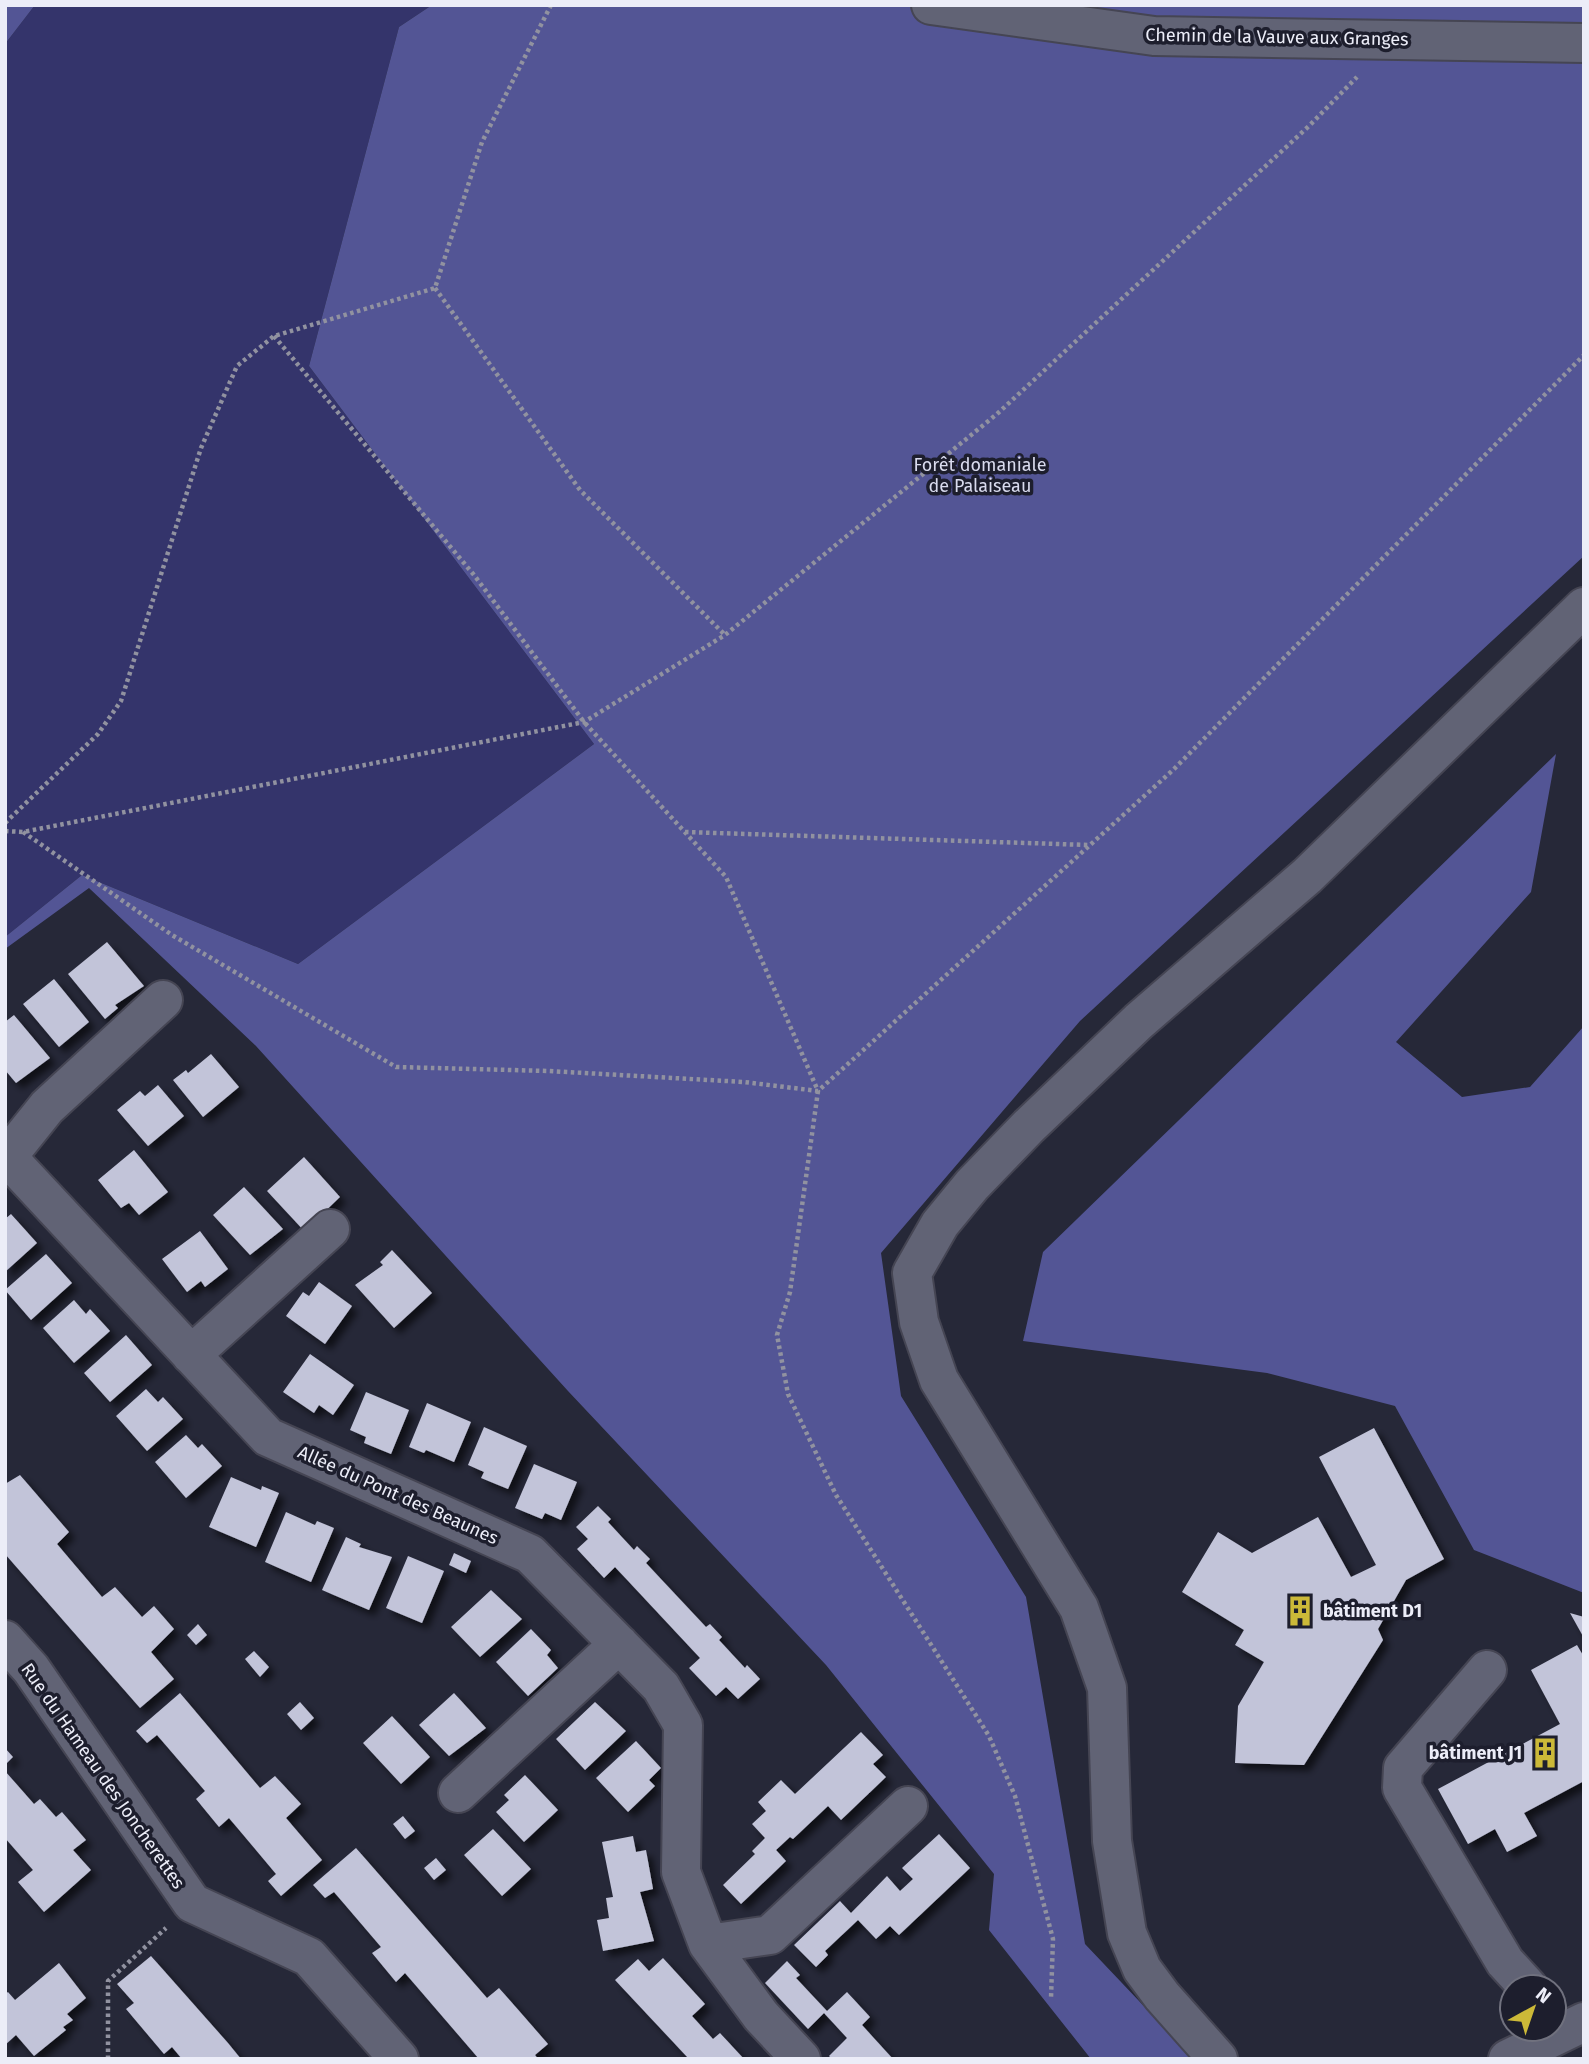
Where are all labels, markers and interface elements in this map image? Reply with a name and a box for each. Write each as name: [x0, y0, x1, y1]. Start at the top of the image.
street label: Chemin de la Vauve aux Granges: [1145, 24, 1409, 50]
park label: Forêt domaniale de Palaiseau: [914, 454, 1046, 497]
street label: Allée du Pont des Beaunes: [295, 1441, 501, 1549]
building icon: bâtiment D1: [1283, 1594, 1317, 1628]
place label: bâtiment D1: [1323, 1600, 1422, 1622]
street label: Rue du Hameau des Joncherettes: [16, 1659, 190, 1893]
building icon: bâtiment J1: [1528, 1736, 1562, 1770]
place label: bâtiment J1: [1429, 1742, 1522, 1764]
north arrow: [1498, 1973, 1568, 2043]
text: N: [1531, 1982, 1556, 2008]

